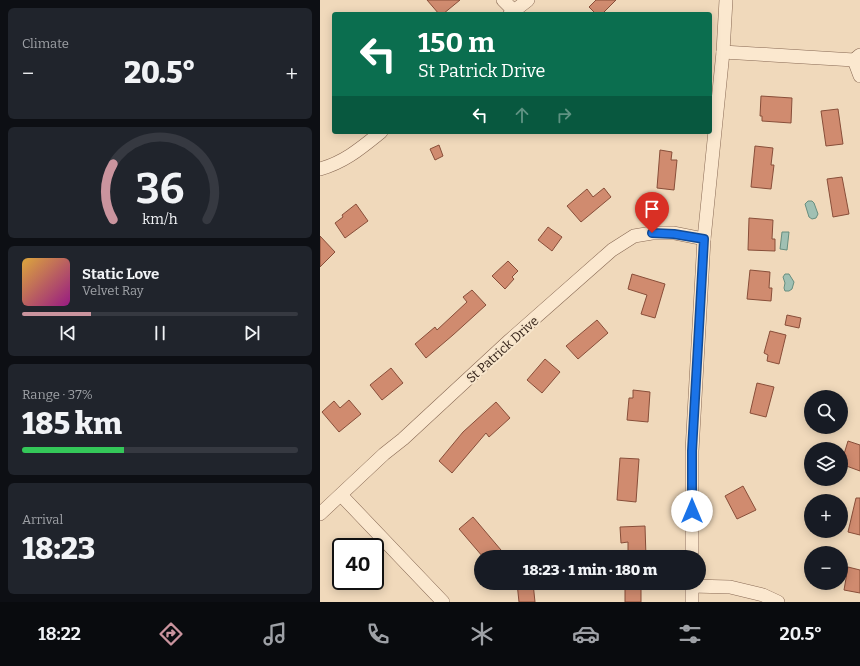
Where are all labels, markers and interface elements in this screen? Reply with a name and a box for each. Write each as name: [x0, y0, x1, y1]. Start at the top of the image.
text: 150 m: [418, 26, 495, 59]
icon: left: [352, 28, 404, 80]
text: Climate: [22, 36, 69, 51]
text: 20.5°: [124, 55, 196, 91]
text: −: [22, 60, 34, 87]
text: +: [285, 60, 298, 87]
text: St Patrick Drive: [418, 60, 545, 82]
icon: left: [469, 104, 491, 126]
icon: ahead: [511, 104, 533, 126]
icon: right: [553, 104, 575, 126]
text: 36: [136, 164, 184, 214]
pin: [635, 192, 669, 233]
icon: arrive: [641, 198, 663, 220]
text: km/h: [142, 211, 178, 228]
text: Static Love: [82, 265, 159, 283]
text: Velvet Ray: [82, 283, 144, 298]
street label: St Patrick Drive: [463, 313, 542, 386]
icon: previous: [57, 322, 79, 344]
icon: pause: [149, 322, 171, 344]
icon: next: [241, 322, 263, 344]
text: Range · 37%: [22, 387, 93, 402]
map controls: [804, 390, 848, 590]
button: search: [804, 390, 848, 434]
text: 185 km: [22, 406, 122, 442]
button: layers: [804, 442, 848, 486]
position arrow: [671, 490, 713, 532]
button: +: [804, 494, 848, 538]
text: Arrival: [22, 512, 63, 527]
text: 18:23: [22, 531, 95, 567]
speed limit sign: 40: [332, 538, 384, 590]
button: −: [804, 546, 848, 590]
text: 18:23 · 1 min · 180 m: [523, 561, 657, 579]
icon: directions: [157, 620, 185, 648]
icon: music: [261, 620, 289, 648]
icon: phone: [364, 620, 392, 648]
icon: climate: [468, 620, 496, 648]
icon: car: [572, 620, 600, 648]
icon: filters: [676, 620, 704, 648]
text: 18:22: [38, 623, 81, 645]
text: 20.5°: [780, 623, 822, 645]

